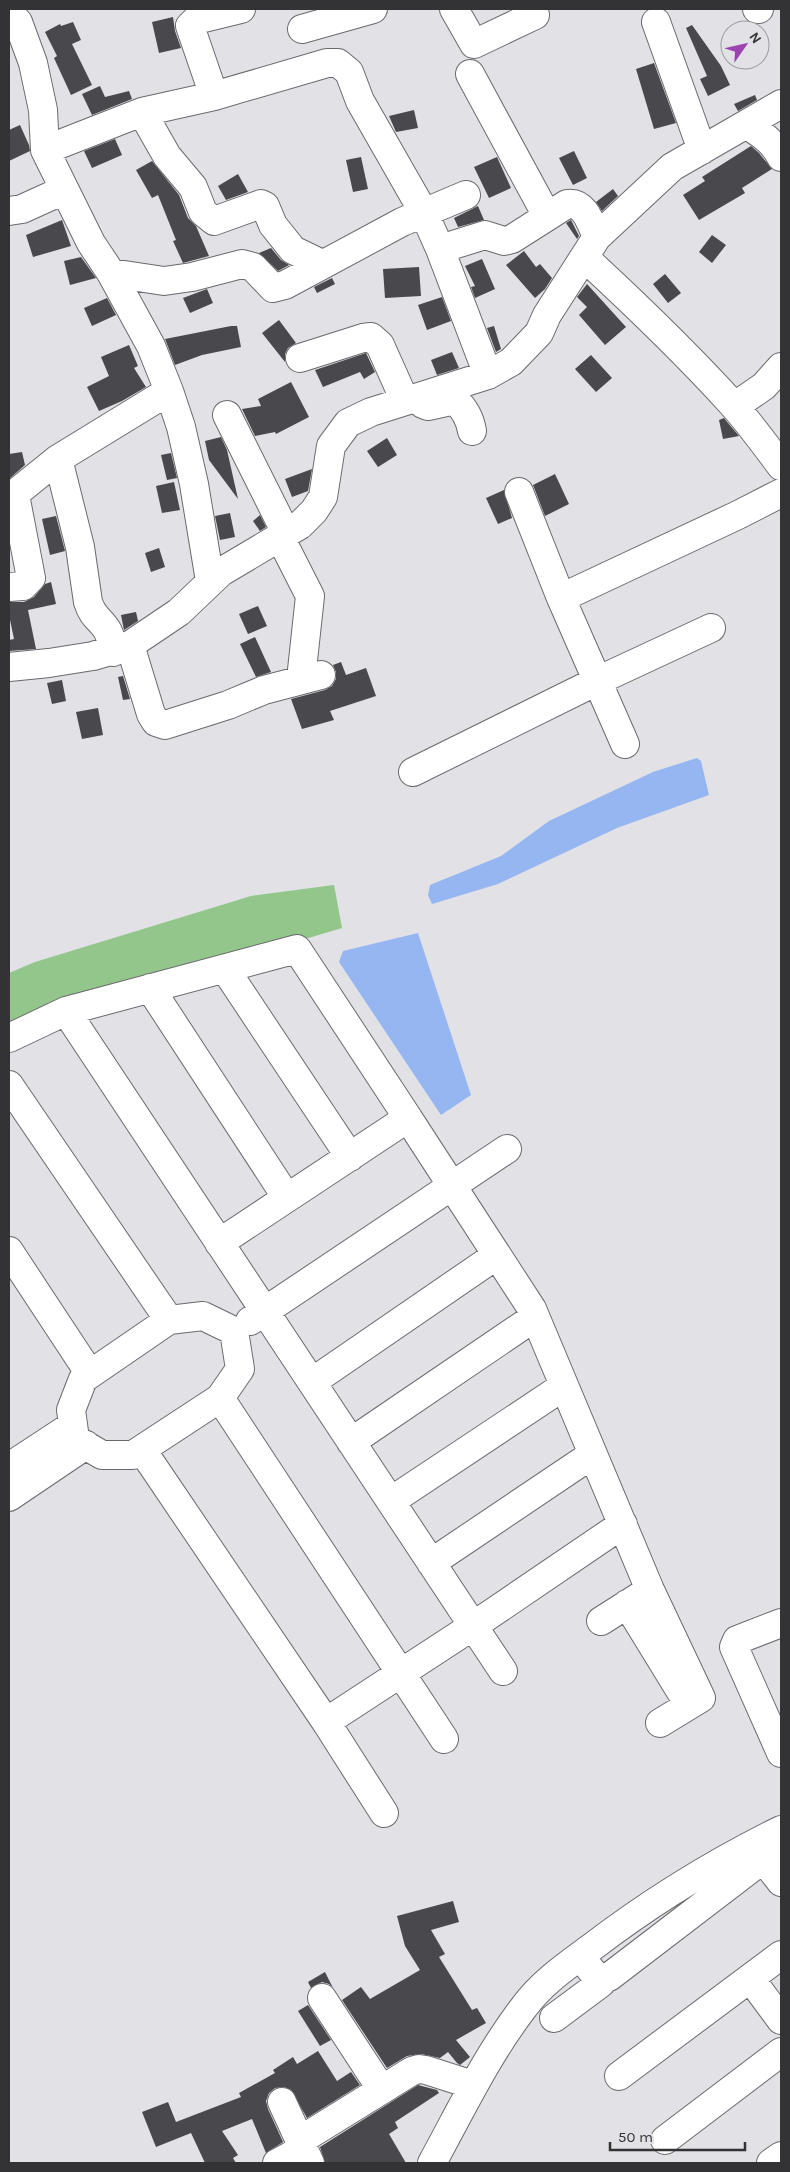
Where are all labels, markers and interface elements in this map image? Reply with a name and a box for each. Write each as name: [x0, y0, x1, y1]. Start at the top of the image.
north arrow: [720, 20, 770, 70]
text: N: [746, 29, 765, 47]
scale bar: [610, 2120, 745, 2152]
text: 50 m: [618, 2128, 653, 2146]

